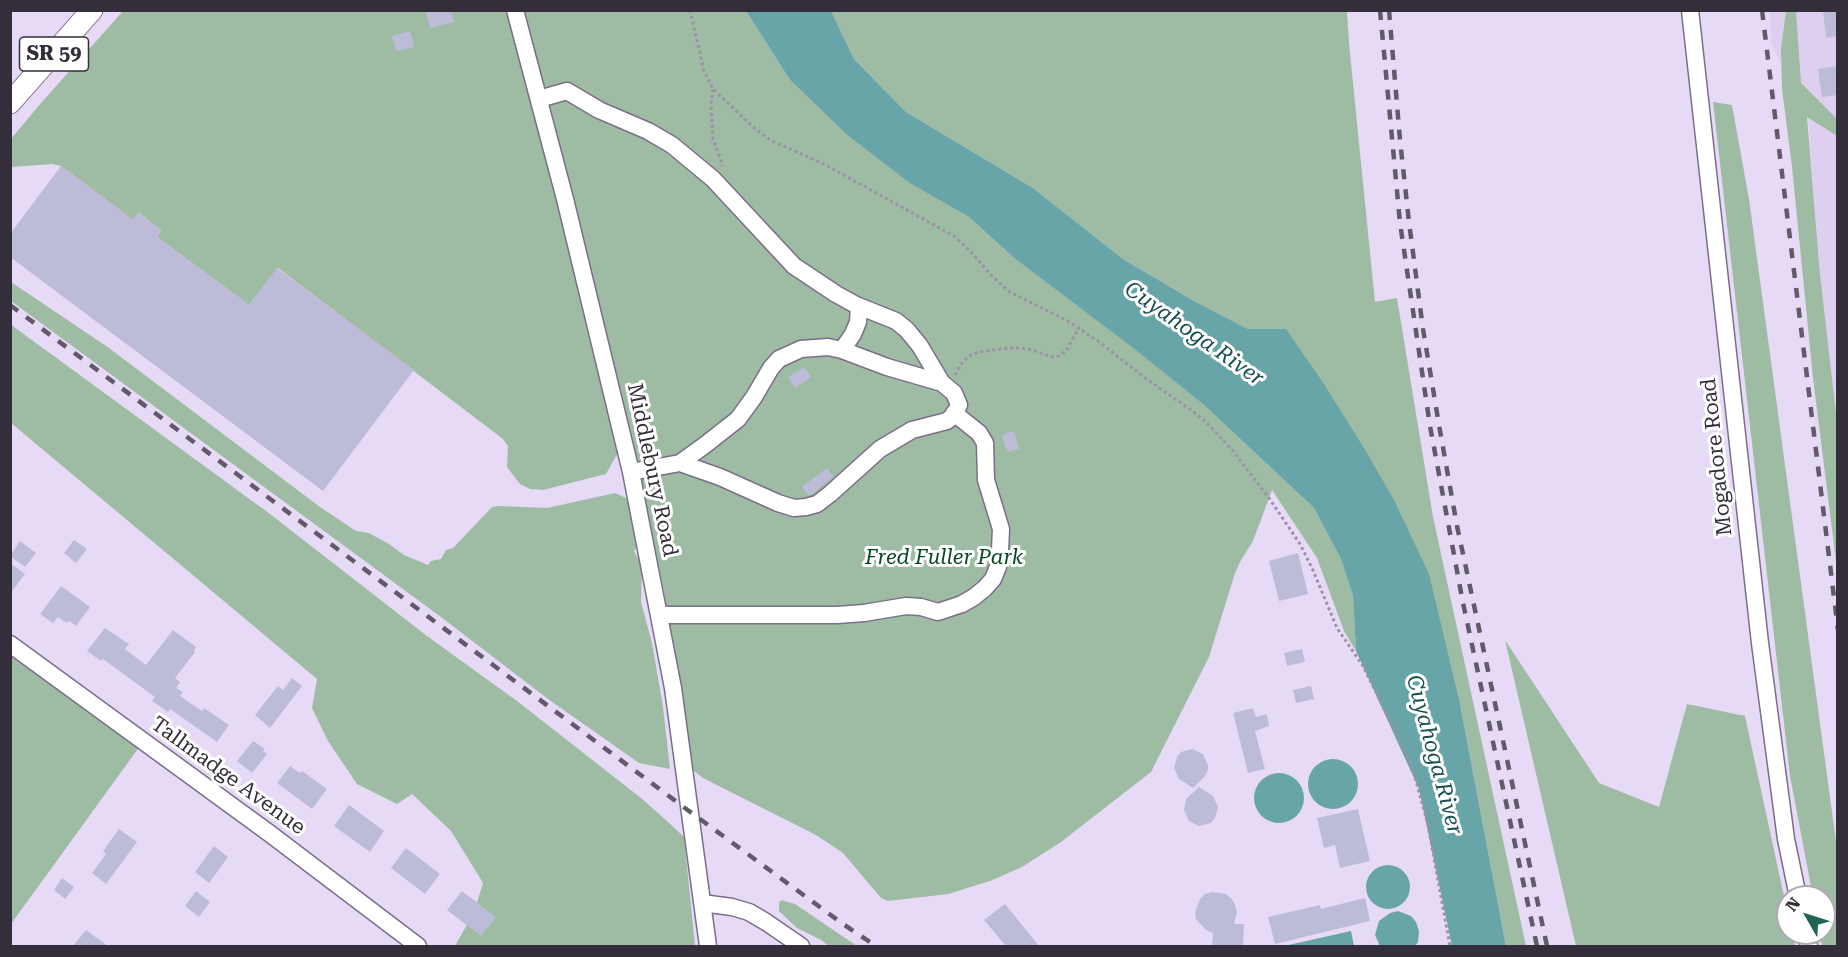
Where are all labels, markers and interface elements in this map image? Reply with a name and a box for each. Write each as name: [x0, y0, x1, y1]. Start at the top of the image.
road number: SR 59: [20, 37, 88, 71]
water label: Cuyahoga River: [1119, 276, 1269, 392]
street label: Mogadore Road: [1696, 377, 1738, 537]
street label: Middlebury Road: [621, 381, 683, 559]
park label: Fred Fuller Park: [865, 545, 1023, 571]
water label: Cuyahoga River: [1400, 672, 1468, 838]
street label: Tallmadge Avenue: [146, 712, 310, 840]
north arrow: [1776, 885, 1836, 945]
text: N: [1782, 894, 1804, 915]

